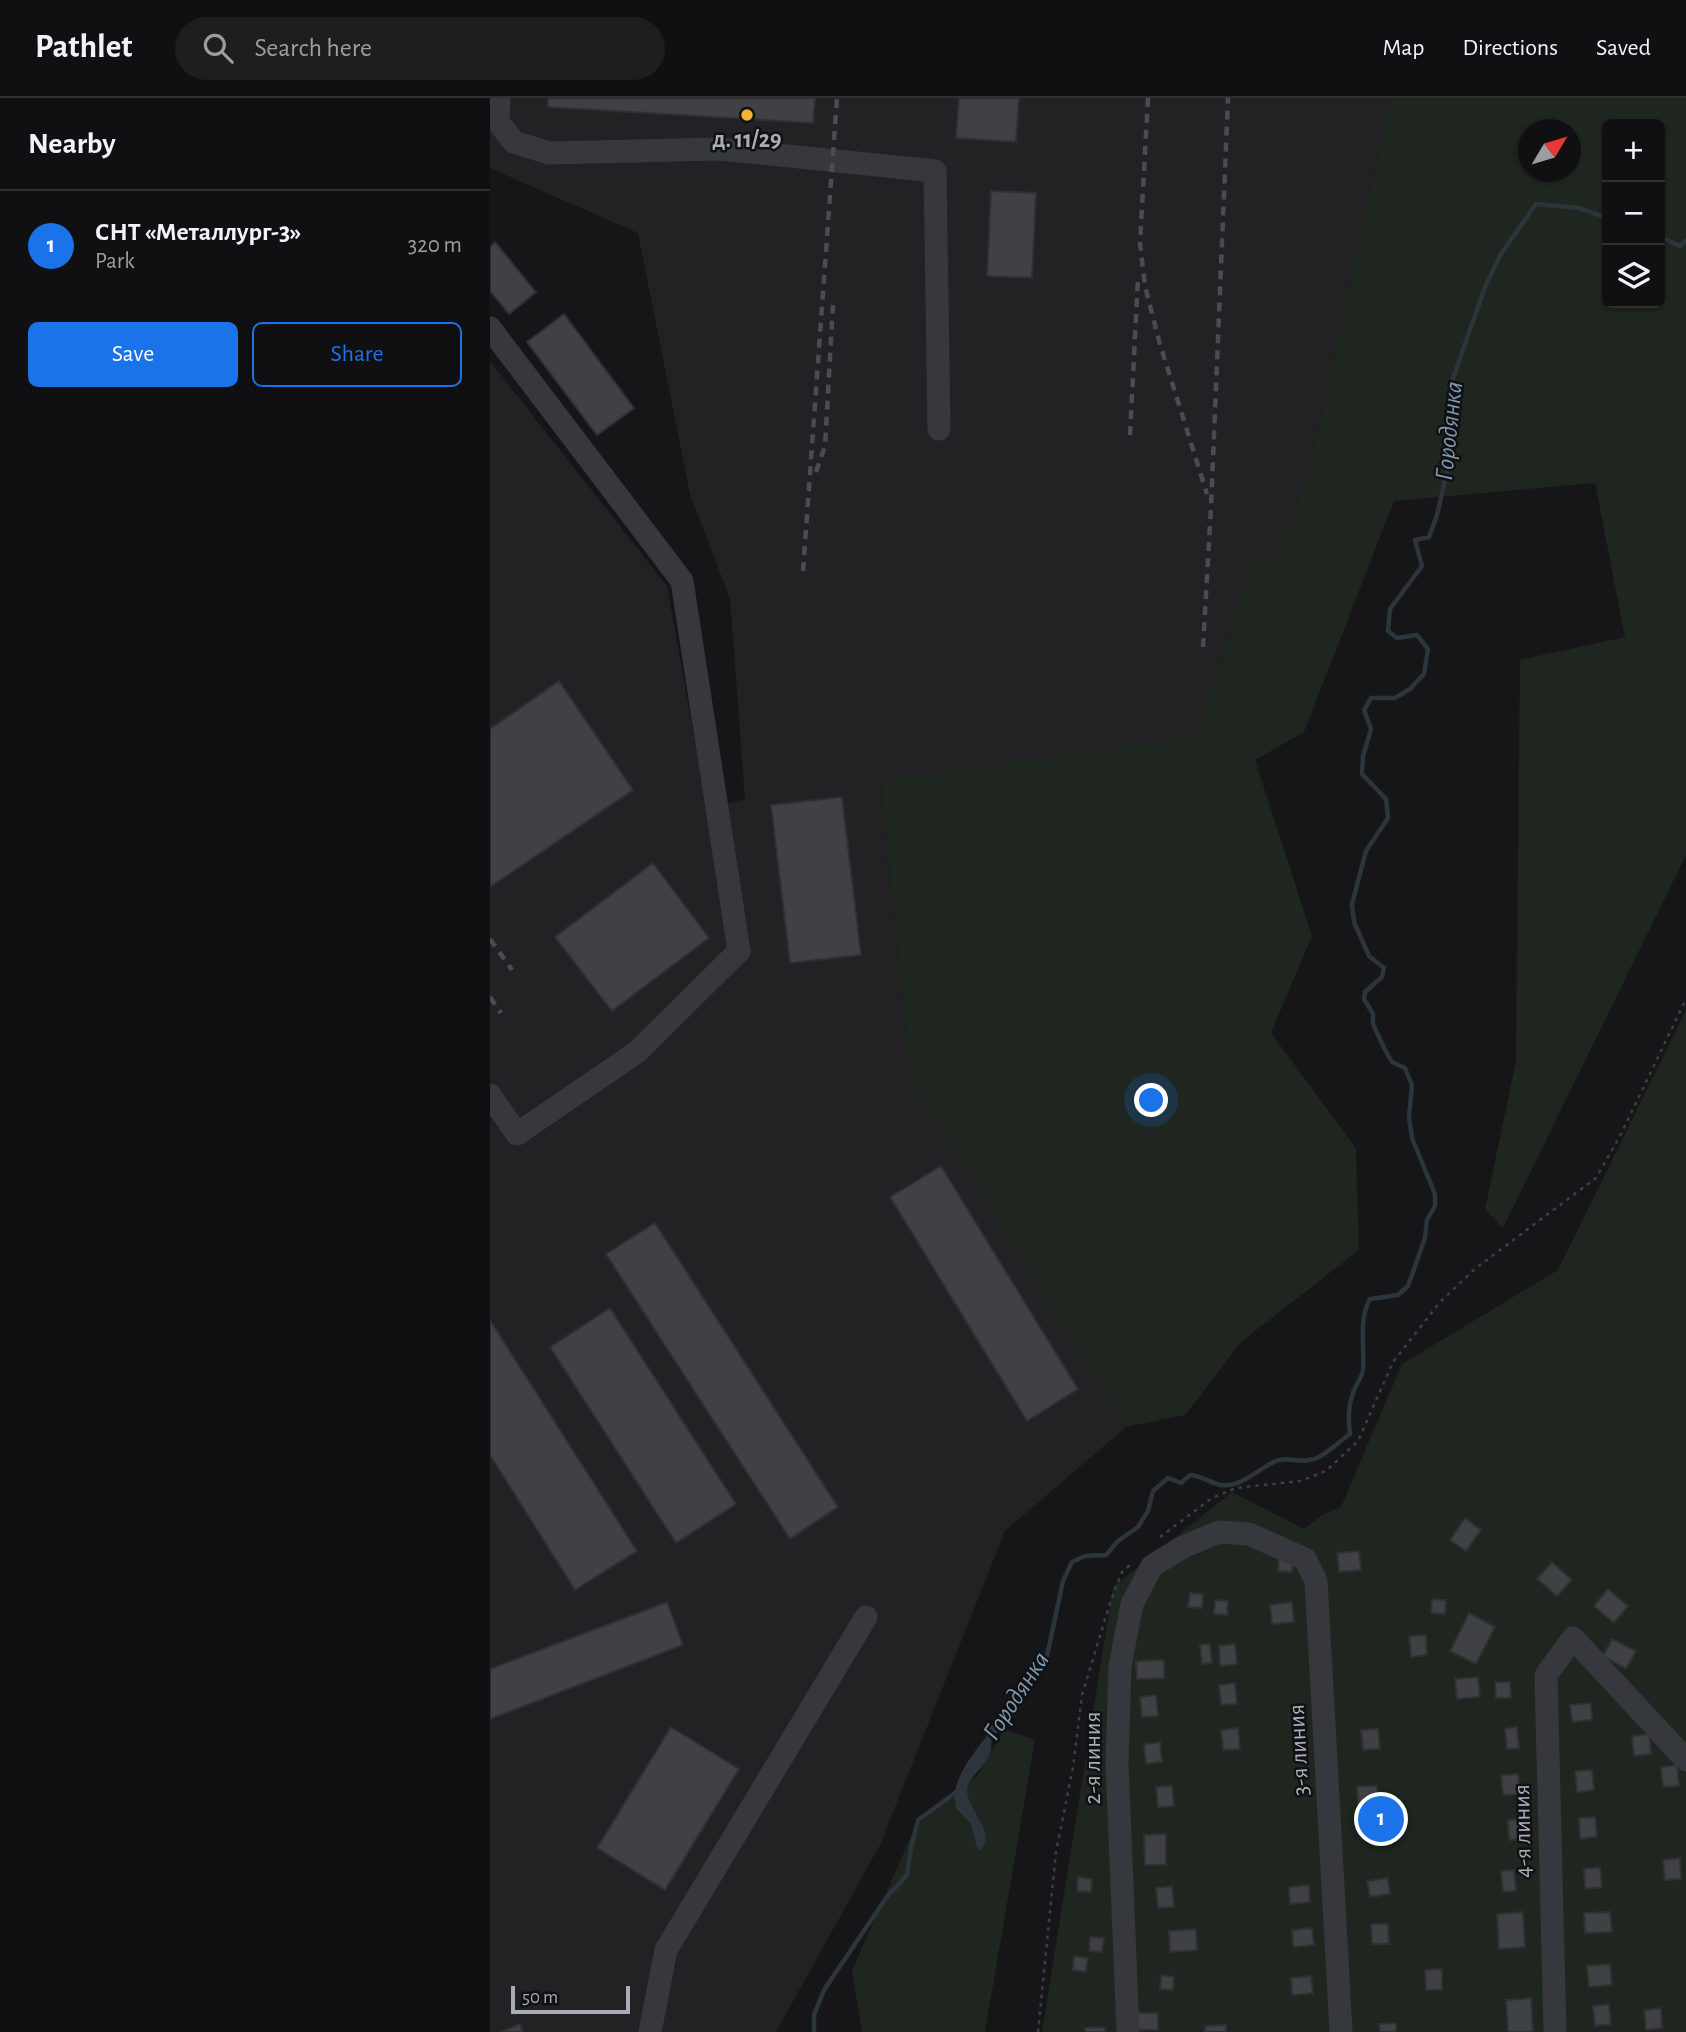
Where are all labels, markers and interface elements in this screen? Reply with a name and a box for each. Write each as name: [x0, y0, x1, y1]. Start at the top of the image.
search box: [175, 17, 665, 80]
icon: search: [199, 29, 237, 67]
text: Pathlet: [35, 31, 133, 64]
text: Search here: [255, 35, 372, 61]
text: Map: [1382, 36, 1424, 60]
text: Directions: [1462, 36, 1558, 60]
text: Saved: [1596, 36, 1651, 60]
marker: д. 11/29: [739, 107, 755, 123]
north arrow: [1518, 119, 1581, 182]
map controls: [1602, 119, 1665, 308]
button: +: [1602, 119, 1665, 182]
place label: д. 11/29: [712, 128, 782, 152]
text: Nearby: [28, 129, 116, 159]
button: −: [1602, 182, 1665, 245]
text: СНТ «Металлург-3»: [95, 219, 301, 245]
text: 1: [47, 234, 55, 257]
text: 320 m: [408, 234, 462, 257]
button: layers: [1602, 245, 1665, 308]
text: Park: [95, 250, 135, 273]
button: Save: [28, 322, 238, 387]
button: Share: [252, 322, 462, 387]
water label: Городянка: [1431, 380, 1467, 482]
your location: [1134, 1083, 1168, 1117]
water label: Городянка: [978, 1647, 1054, 1745]
street label: 3-я линия: [1285, 1703, 1313, 1797]
street label: 2-я линия: [1081, 1712, 1105, 1804]
street label: 4-я линия: [1510, 1784, 1536, 1878]
pin: 1: [1358, 1793, 1404, 1845]
scale bar: [511, 1983, 630, 2015]
text: 50 m: [522, 1988, 558, 2007]

